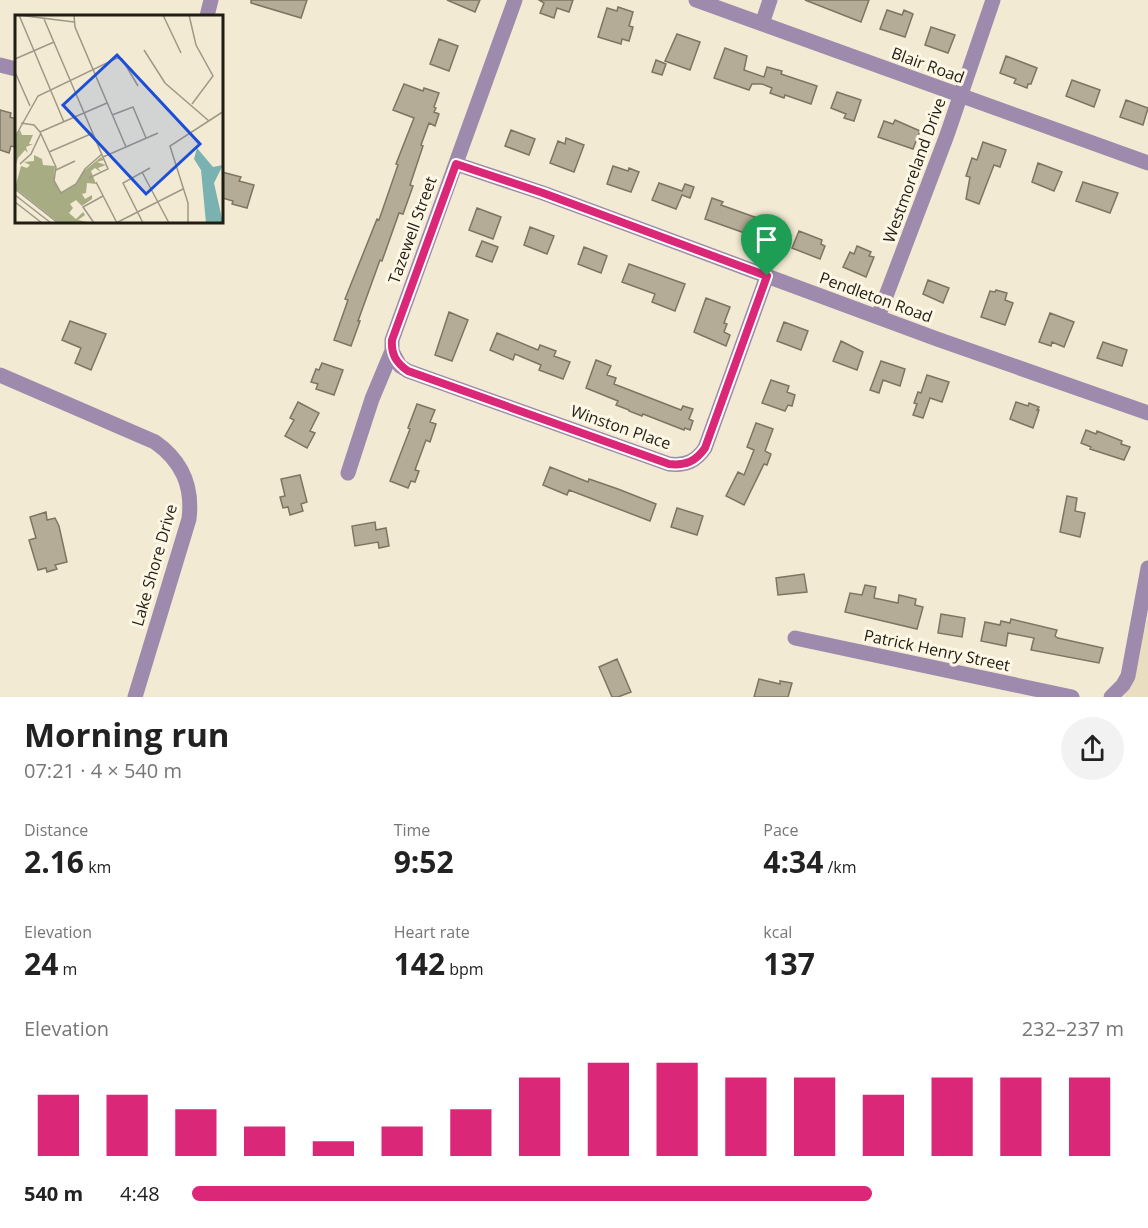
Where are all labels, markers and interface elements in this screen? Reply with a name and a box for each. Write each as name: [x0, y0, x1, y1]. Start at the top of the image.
inset map: [15, 15, 224, 224]
street label: Blair Road: [888, 42, 968, 88]
street label: Westmoreland Drive: [878, 94, 950, 246]
street label: Tazewell Street: [382, 173, 442, 287]
pin: [741, 214, 792, 276]
icon: arrive: [750, 223, 783, 256]
street label: Pendleton Road: [816, 266, 936, 328]
street label: Winston Place: [568, 400, 674, 454]
street label: Lake Shore Drive: [126, 501, 182, 629]
street label: Patrick Henry Street: [862, 624, 1012, 676]
text: Morning run: [24, 712, 230, 757]
button: share: [1061, 717, 1124, 780]
text: 07:21 · 4 × 540 m: [24, 757, 182, 784]
text: Distance: [24, 819, 88, 841]
text: Time: [394, 819, 430, 841]
text: Pace: [763, 819, 799, 841]
text: 2.16: [24, 841, 84, 882]
text: 9:52: [394, 841, 454, 882]
text: 4:34: [763, 841, 823, 882]
text: km: [84, 856, 111, 878]
text: /km: [823, 856, 857, 878]
text: Elevation: [24, 921, 92, 943]
text: Heart rate: [394, 921, 470, 943]
text: kcal: [763, 921, 792, 943]
text: 24: [24, 943, 58, 984]
text: 142: [394, 943, 445, 984]
text: 137: [763, 943, 815, 984]
text: m: [58, 958, 77, 980]
text: bpm: [445, 958, 484, 980]
text: Elevation: [24, 1015, 109, 1042]
text: 232–237 m: [1022, 1015, 1124, 1042]
text: 540 m: [24, 1180, 83, 1207]
text: 4:48: [120, 1180, 160, 1207]

